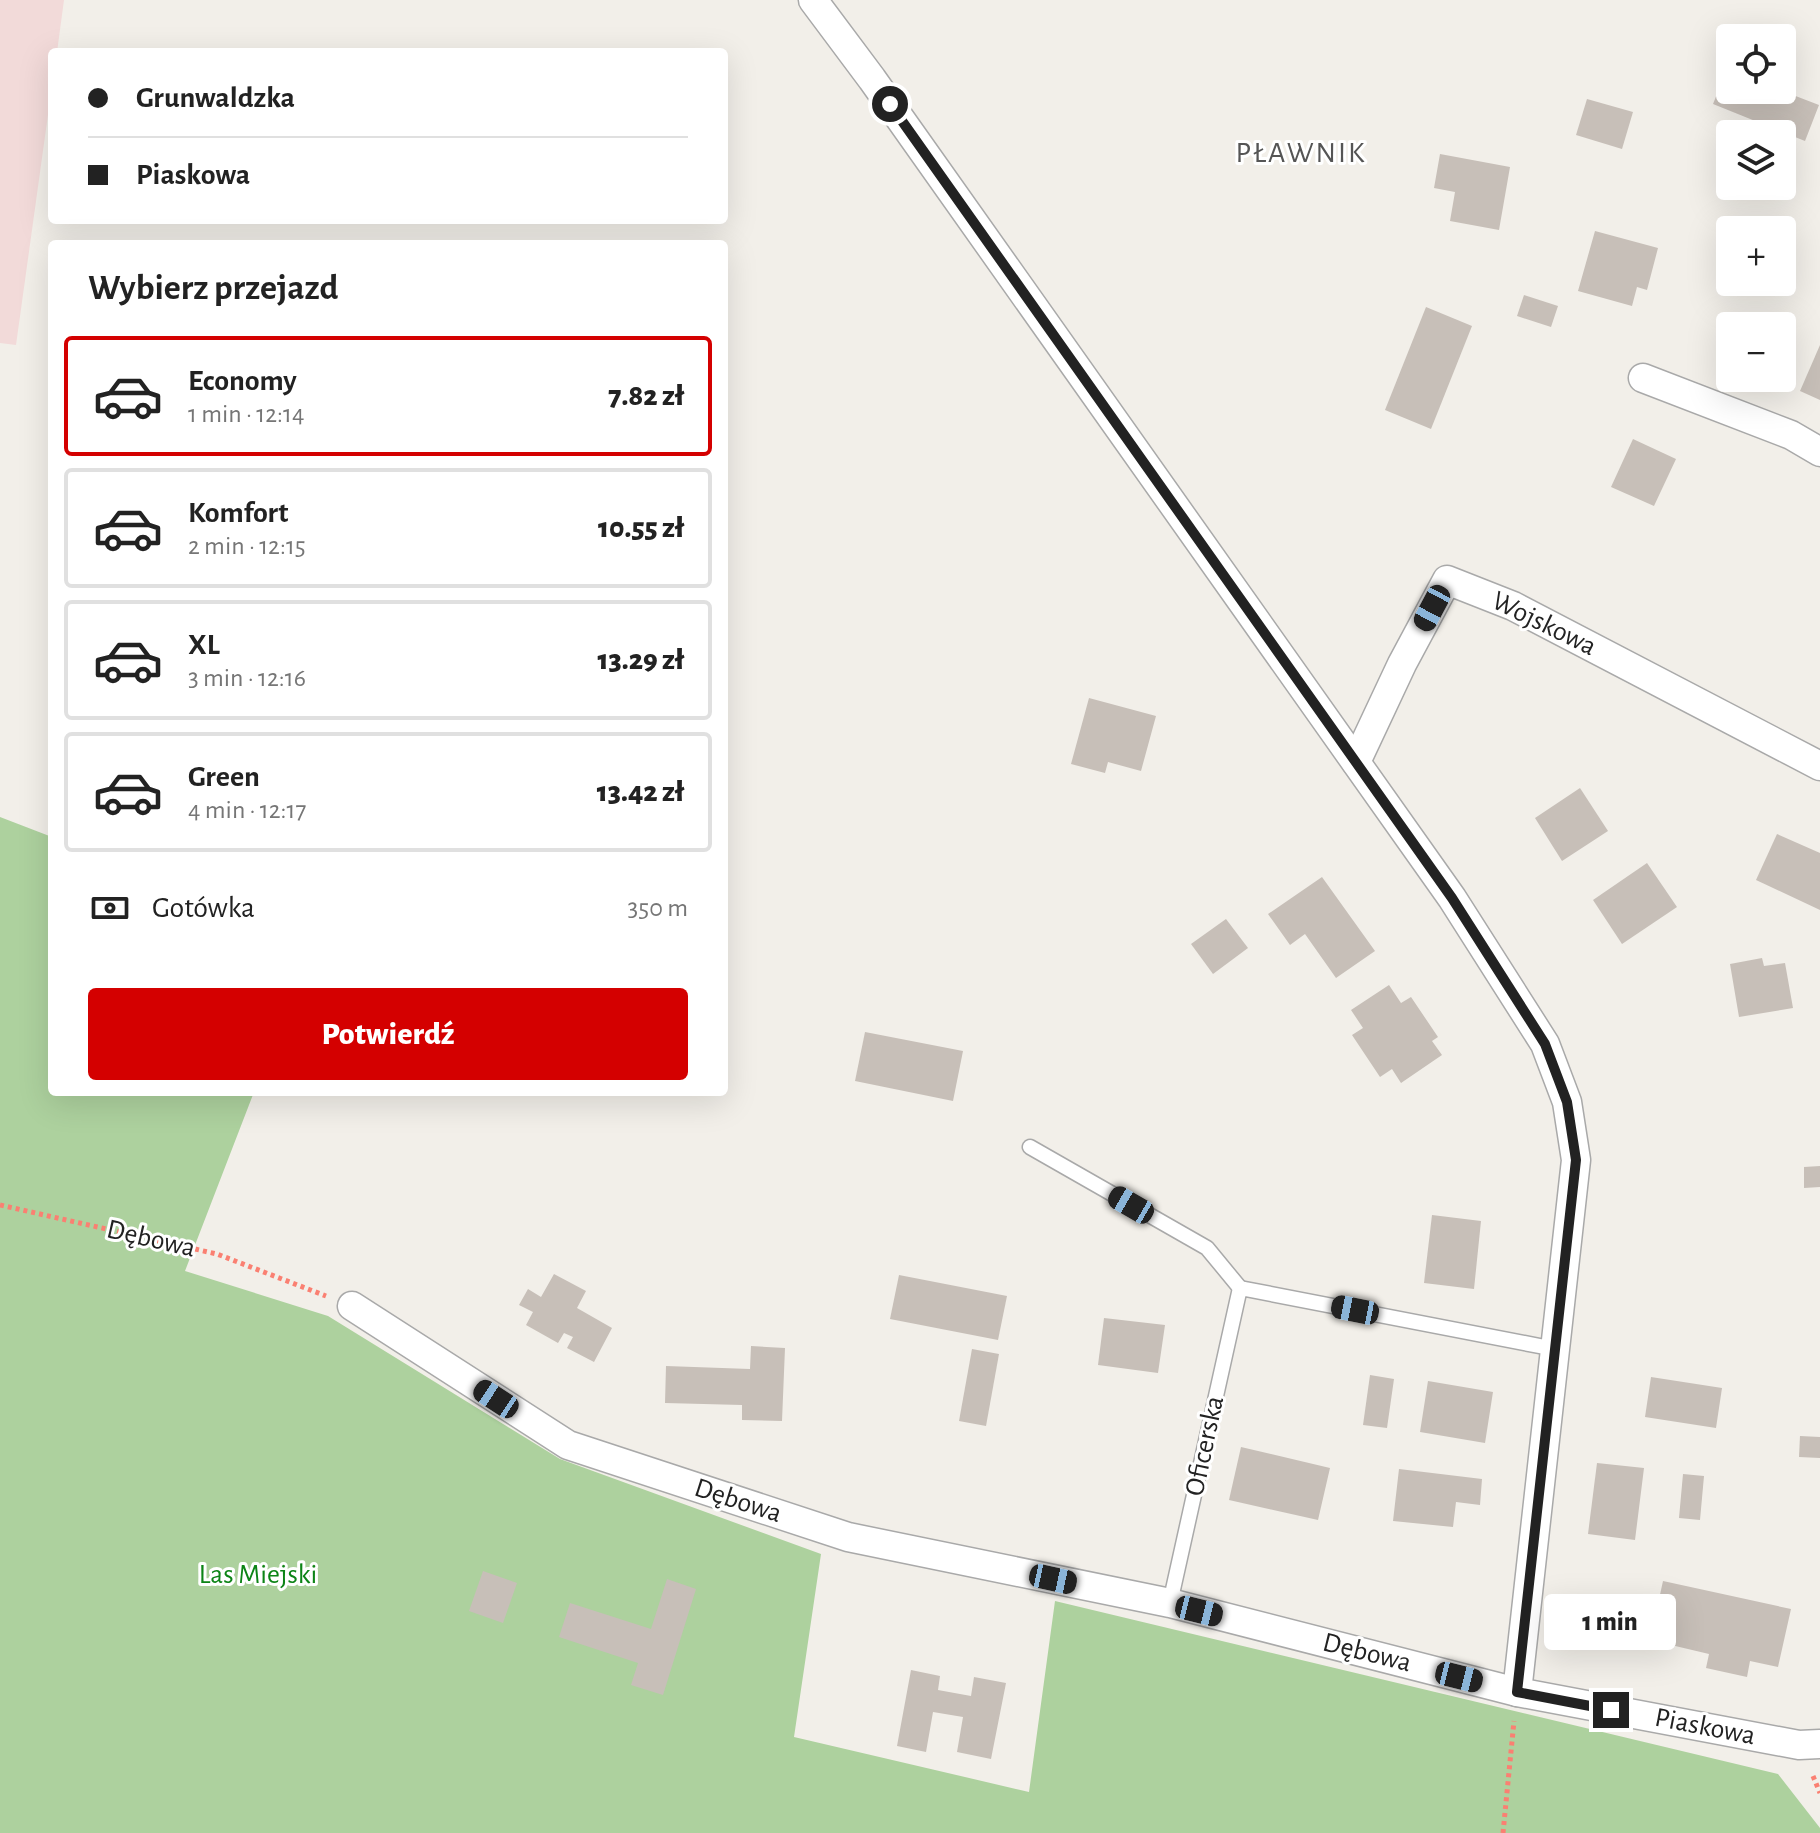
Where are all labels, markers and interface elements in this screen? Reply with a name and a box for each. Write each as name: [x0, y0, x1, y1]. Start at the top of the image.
map controls: [1716, 24, 1796, 392]
button: locate: [1716, 24, 1796, 104]
text: Grunwaldzka: [136, 83, 295, 113]
route start: [872, 86, 908, 122]
button: layers: [1716, 120, 1796, 200]
district label: PŁAWNIK: [1236, 138, 1366, 168]
text: Piaskowa: [136, 160, 250, 190]
button: +: [1716, 216, 1796, 296]
text: Wybierz przejazd: [88, 270, 339, 306]
button: −: [1716, 312, 1796, 392]
icon: car: [92, 360, 164, 432]
text: Economy: [188, 366, 297, 396]
text: 7.82 zł: [608, 381, 684, 411]
text: 1 min · 12:14: [188, 401, 304, 427]
icon: car: [92, 492, 164, 564]
text: Komfort: [188, 498, 288, 528]
text: 10.55 zł: [598, 513, 684, 543]
text: 2 min · 12:15: [188, 533, 306, 559]
car: [1410, 581, 1454, 635]
street label: Wojskowa: [1487, 587, 1601, 661]
icon: car: [92, 624, 164, 696]
text: XL: [188, 630, 220, 660]
text: 13.29 zł: [598, 645, 684, 675]
text: 3 min · 12:16: [188, 665, 306, 691]
icon: car: [92, 756, 164, 828]
text: Green: [188, 762, 260, 792]
text: 13.42 zł: [597, 777, 684, 807]
text: 4 min · 12:17: [188, 797, 306, 823]
icon: cash: [88, 886, 132, 930]
text: Gotówka: [152, 893, 255, 923]
text: 350 m: [628, 895, 688, 921]
button: Potwierdź: [88, 988, 688, 1080]
car: [1104, 1183, 1158, 1227]
street label: Dębowa: [104, 1215, 198, 1263]
car: [1329, 1294, 1381, 1326]
car: [469, 1376, 523, 1422]
street label: Oficerska: [1181, 1393, 1229, 1499]
street label: Dębowa: [691, 1474, 785, 1528]
park label: Las Miejski: [199, 1561, 317, 1589]
car: [1027, 1562, 1079, 1596]
car: [1173, 1594, 1225, 1628]
callout: 1 min: [1545, 1594, 1677, 1650]
text: 1 min: [1582, 1609, 1638, 1635]
street label: Dębowa: [1320, 1629, 1414, 1677]
car: [1433, 1660, 1485, 1694]
route end: [1593, 1692, 1629, 1728]
street label: Piaskowa: [1652, 1704, 1758, 1750]

